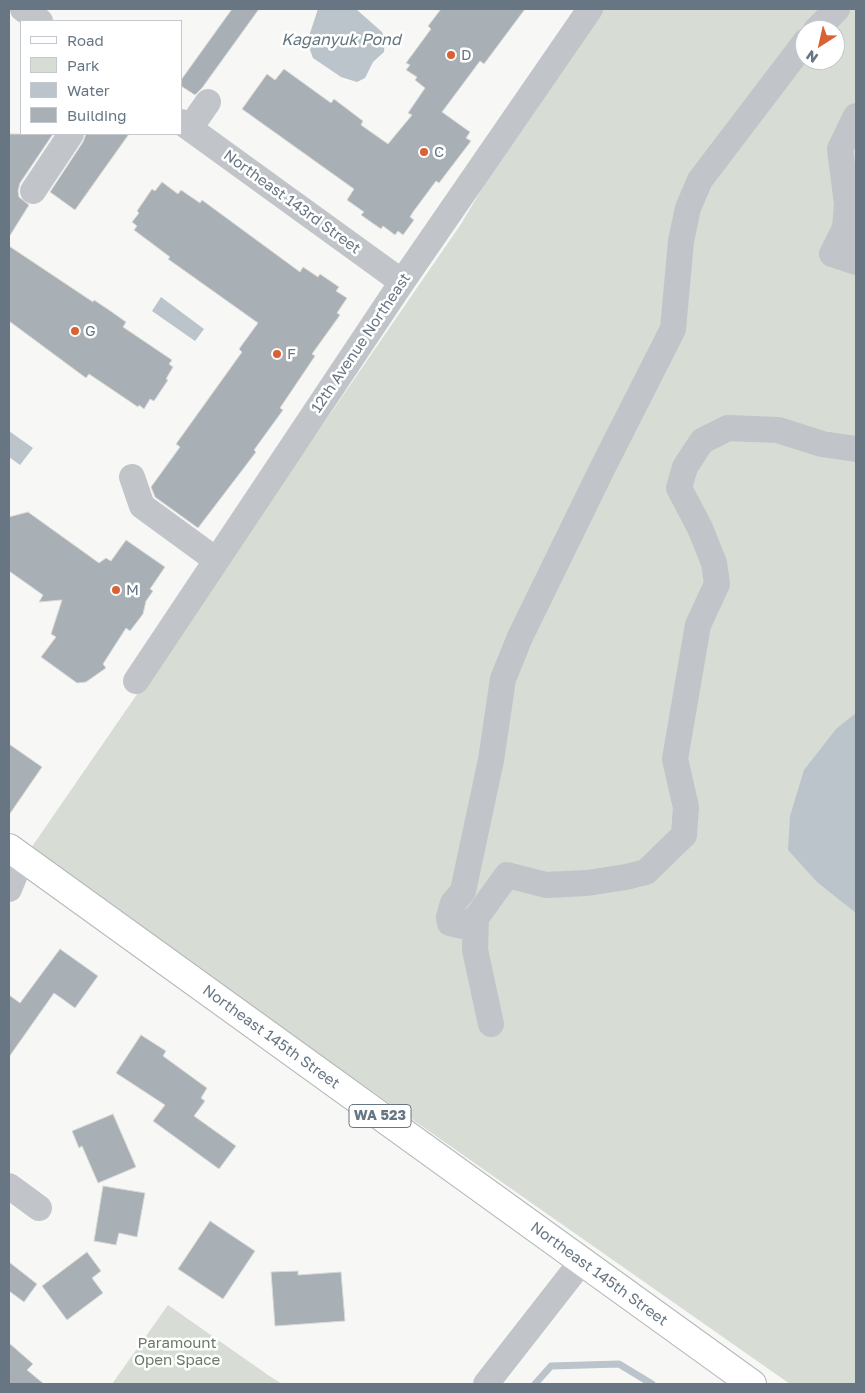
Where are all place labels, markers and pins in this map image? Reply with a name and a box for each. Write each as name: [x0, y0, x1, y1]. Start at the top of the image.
place label: D: [461, 46, 471, 64]
marker: D: [445, 49, 457, 61]
place label: C: [434, 143, 444, 161]
marker: C: [418, 146, 430, 158]
place label: G: [85, 322, 96, 340]
marker: G: [69, 325, 81, 337]
place label: F: [287, 345, 296, 363]
marker: F: [271, 348, 283, 360]
place label: M: [126, 581, 139, 599]
marker: M: [110, 584, 122, 596]

